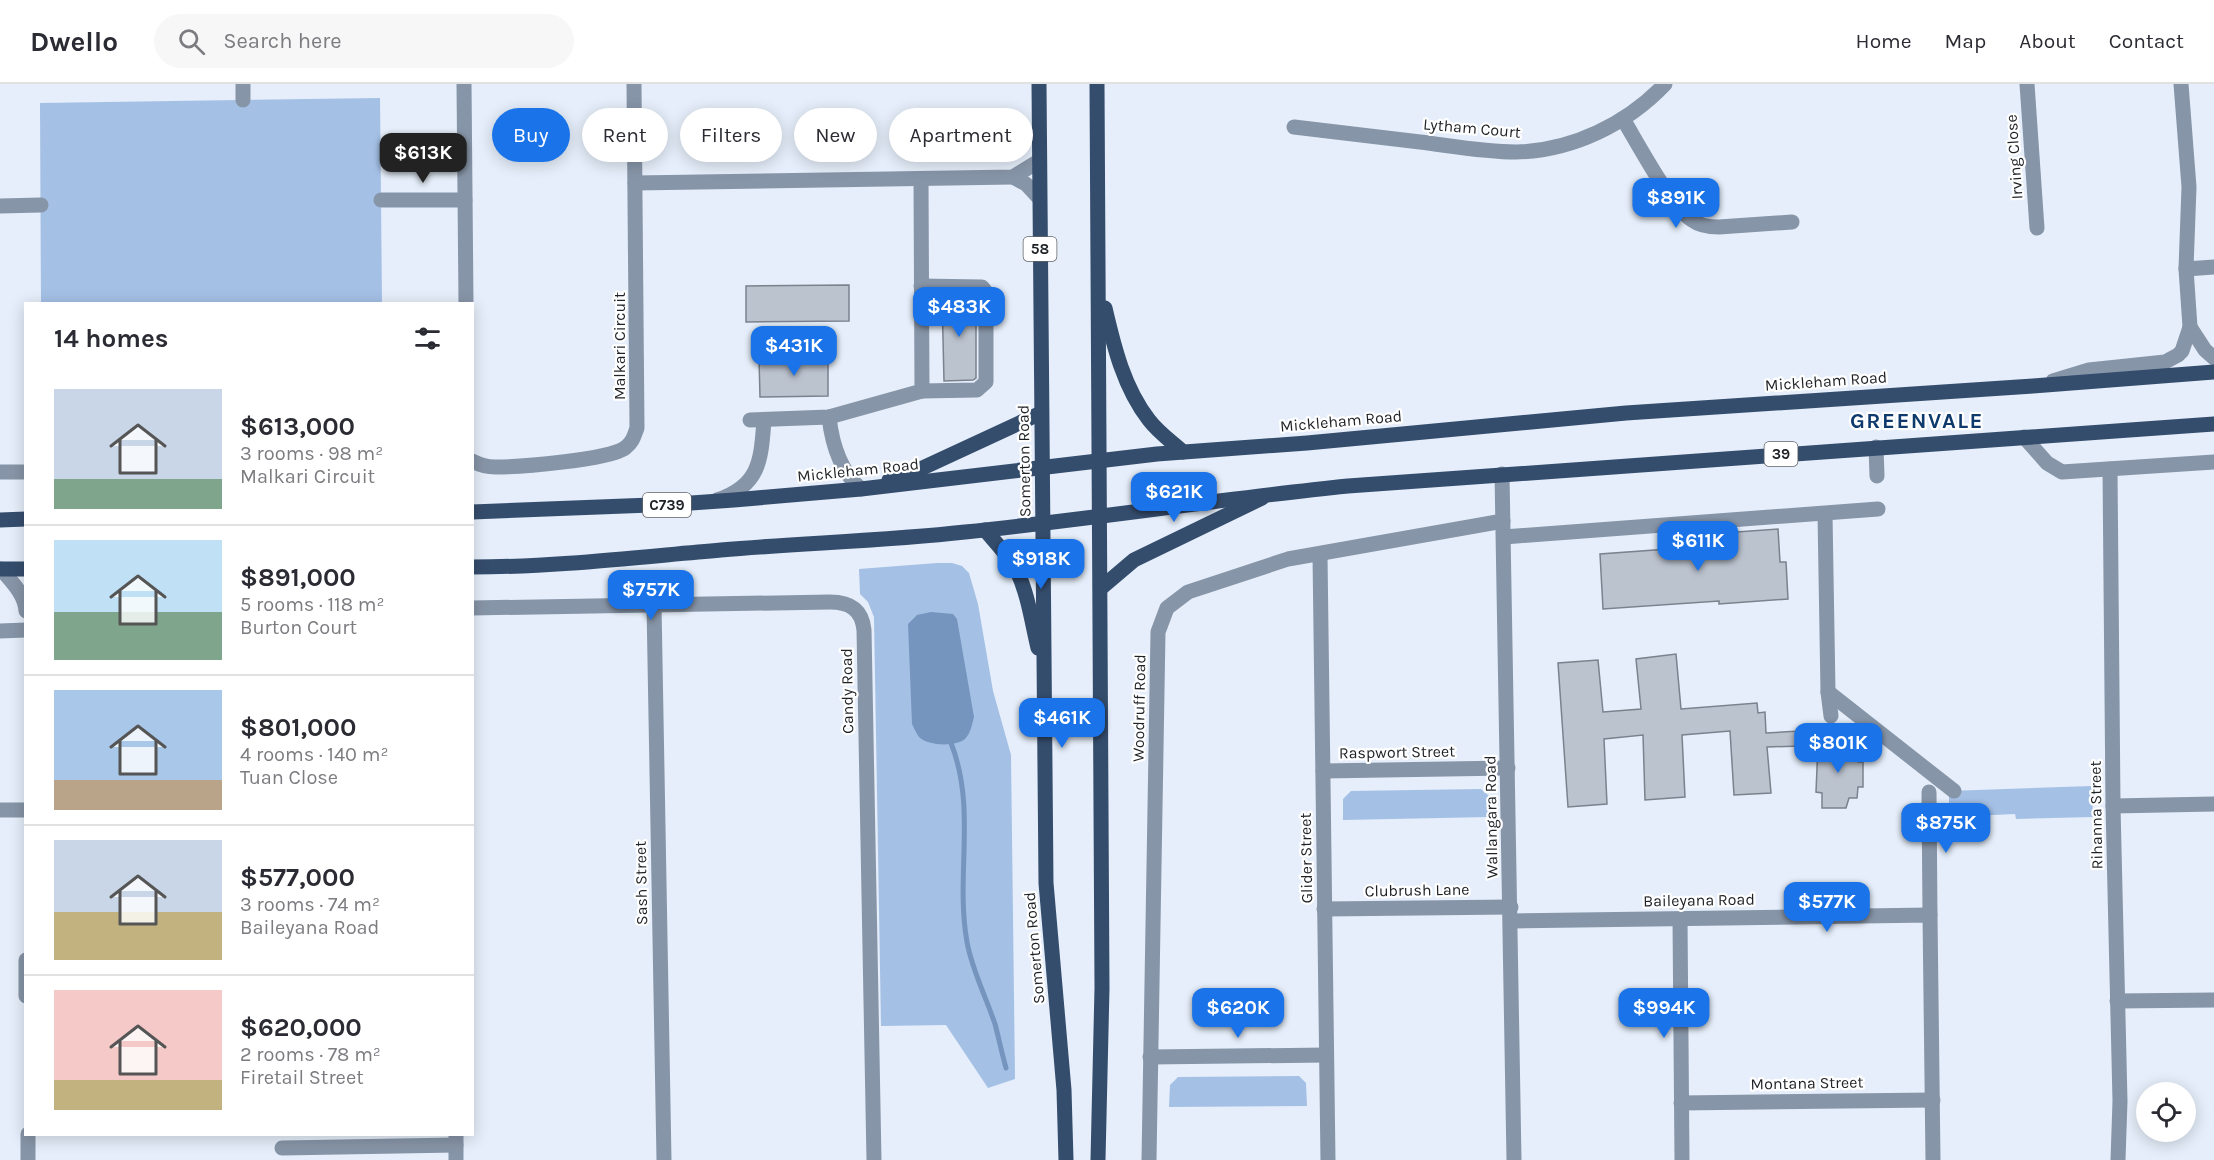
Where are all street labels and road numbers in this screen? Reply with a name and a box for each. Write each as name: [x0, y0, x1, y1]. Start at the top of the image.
street label: Lytham Court: [1422, 114, 1522, 142]
street label: Irving Close: [2002, 114, 2026, 200]
road number: 58: [1024, 237, 1056, 261]
street label: Malkari Circuit: [610, 292, 629, 400]
street label: Mickleham Road: [1764, 367, 1888, 395]
street label: Somerton Road: [1014, 405, 1034, 517]
street label: Mickleham Road: [1279, 406, 1403, 436]
road number: 39: [1764, 442, 1798, 466]
street label: Mickleham Road: [796, 454, 920, 486]
road number: C739: [643, 493, 691, 517]
street label: Candy Road: [837, 648, 857, 734]
street label: Woodruff Road: [1129, 654, 1149, 762]
street label: Raspwort Street: [1339, 741, 1455, 763]
street label: Wallangara Road: [1480, 755, 1502, 879]
street label: Rihanna Street: [2086, 760, 2106, 870]
street label: Glider Street: [1296, 812, 1316, 904]
street label: Sash Street: [631, 841, 651, 925]
street label: Clubrush Lane: [1364, 880, 1470, 900]
street label: Baileyana Road: [1643, 890, 1755, 910]
street label: Somerton Road: [1020, 891, 1048, 1005]
street label: Montana Street: [1750, 1073, 1864, 1093]

